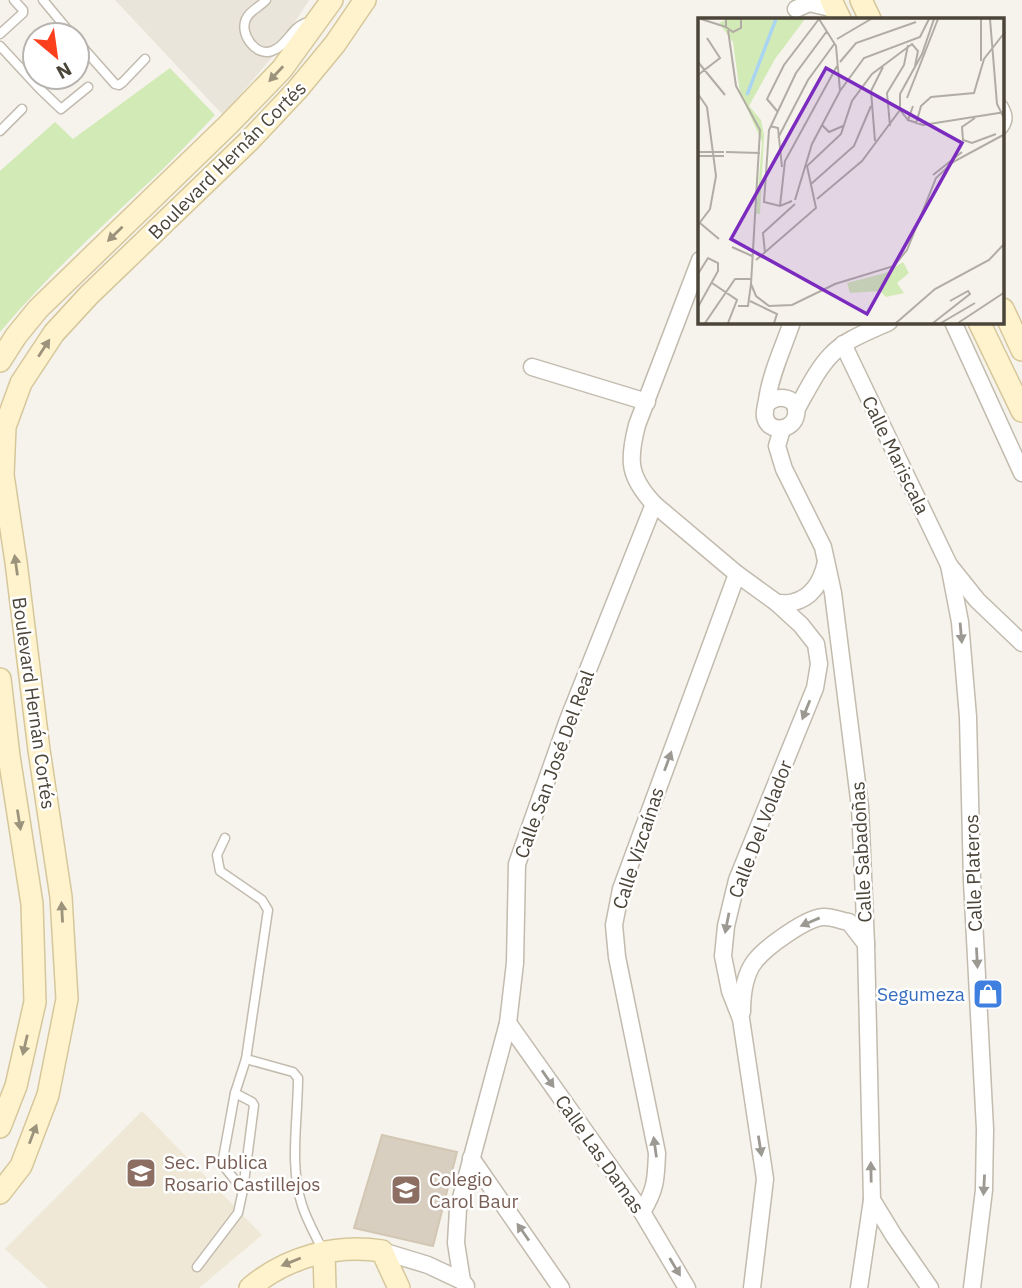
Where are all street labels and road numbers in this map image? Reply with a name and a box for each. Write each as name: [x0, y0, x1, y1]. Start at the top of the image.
street label: Boulevard Hernán Cortés: [143, 76, 311, 244]
street label: Calle Mariscala: [857, 392, 935, 518]
street label: Boulevard Hernán Cortés: [7, 595, 61, 811]
street label: Calle San José Del Real: [509, 667, 599, 861]
street label: Calle Del Volador: [723, 757, 797, 901]
street label: Calle Sabadoñas: [845, 781, 877, 923]
street label: Calle Vizcaínas: [607, 784, 669, 912]
street label: Calle Plateros: [959, 814, 987, 932]
street label: Calle Las Damas: [550, 1090, 650, 1218]

